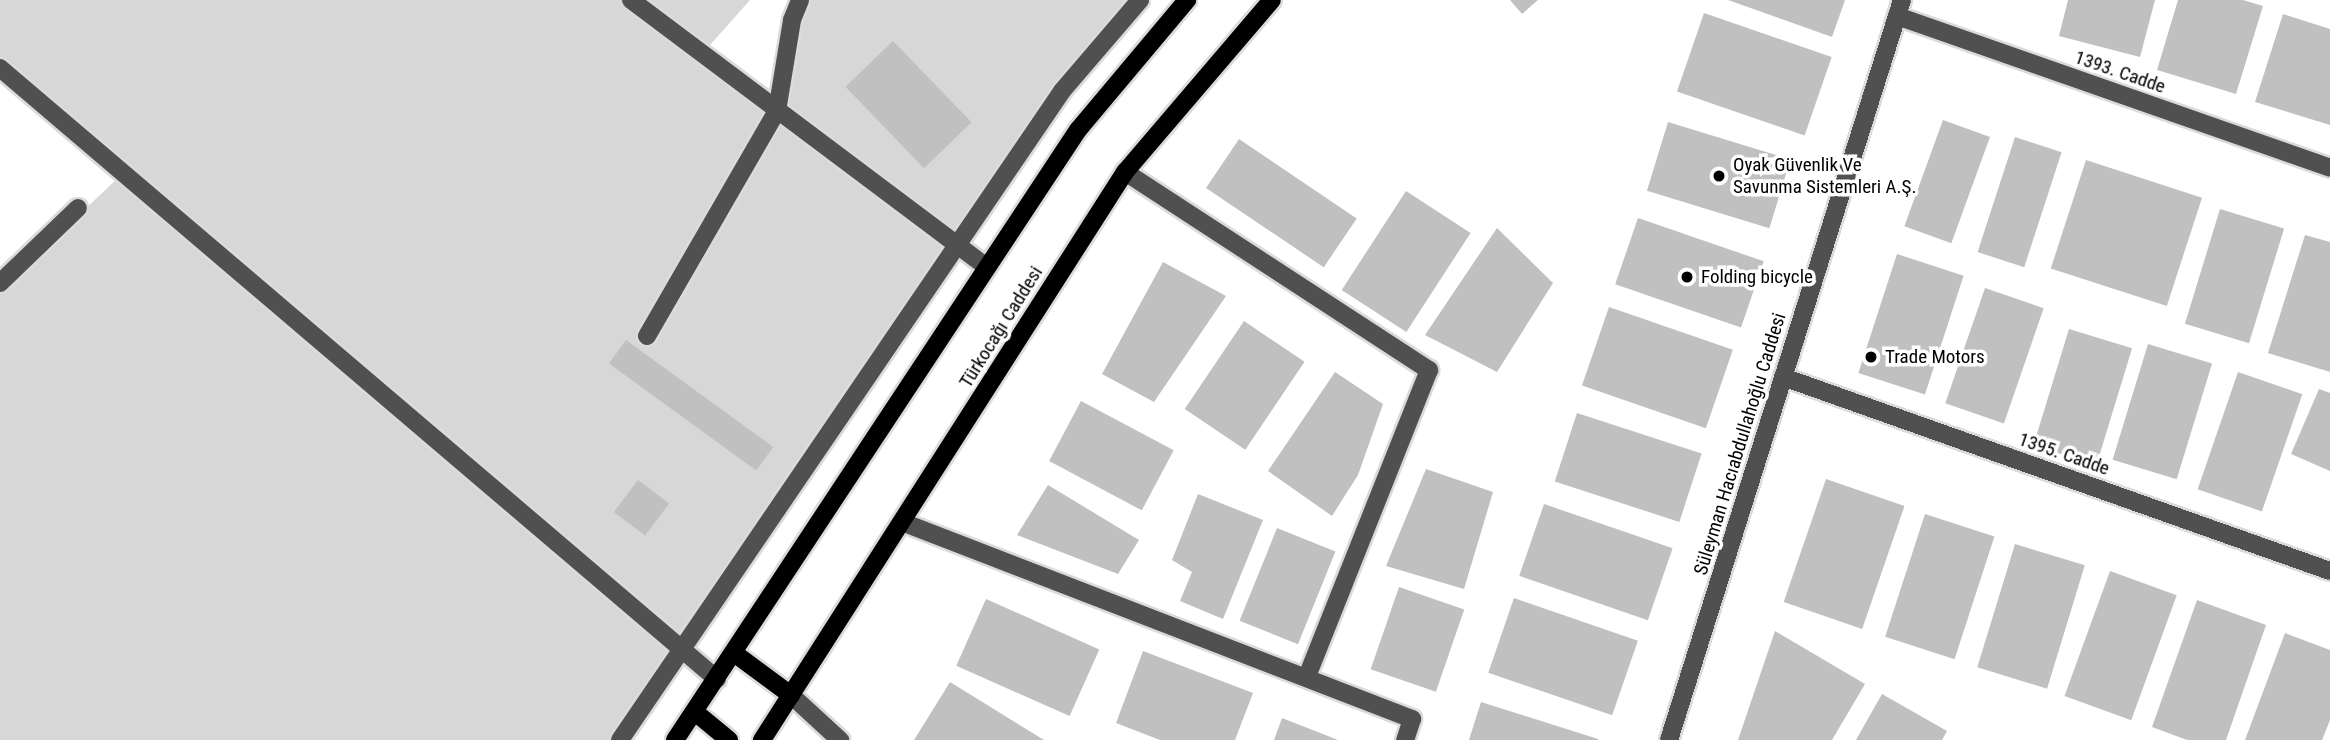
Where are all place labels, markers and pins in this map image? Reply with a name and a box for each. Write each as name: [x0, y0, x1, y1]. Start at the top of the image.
place label: Oyak Güvenlik Ve Savunma Sistemleri A.Ş.: [1733, 154, 1916, 198]
marker: Oyak Güvenlik Ve Savunma Sistemleri A.Ş.: [1711, 168, 1727, 184]
place label: Folding bicycle: [1701, 266, 1813, 288]
marker: Folding bicycle: [1679, 269, 1695, 285]
place label: Trade Motors: [1885, 346, 1985, 368]
marker: Trade Motors: [1863, 349, 1879, 365]

